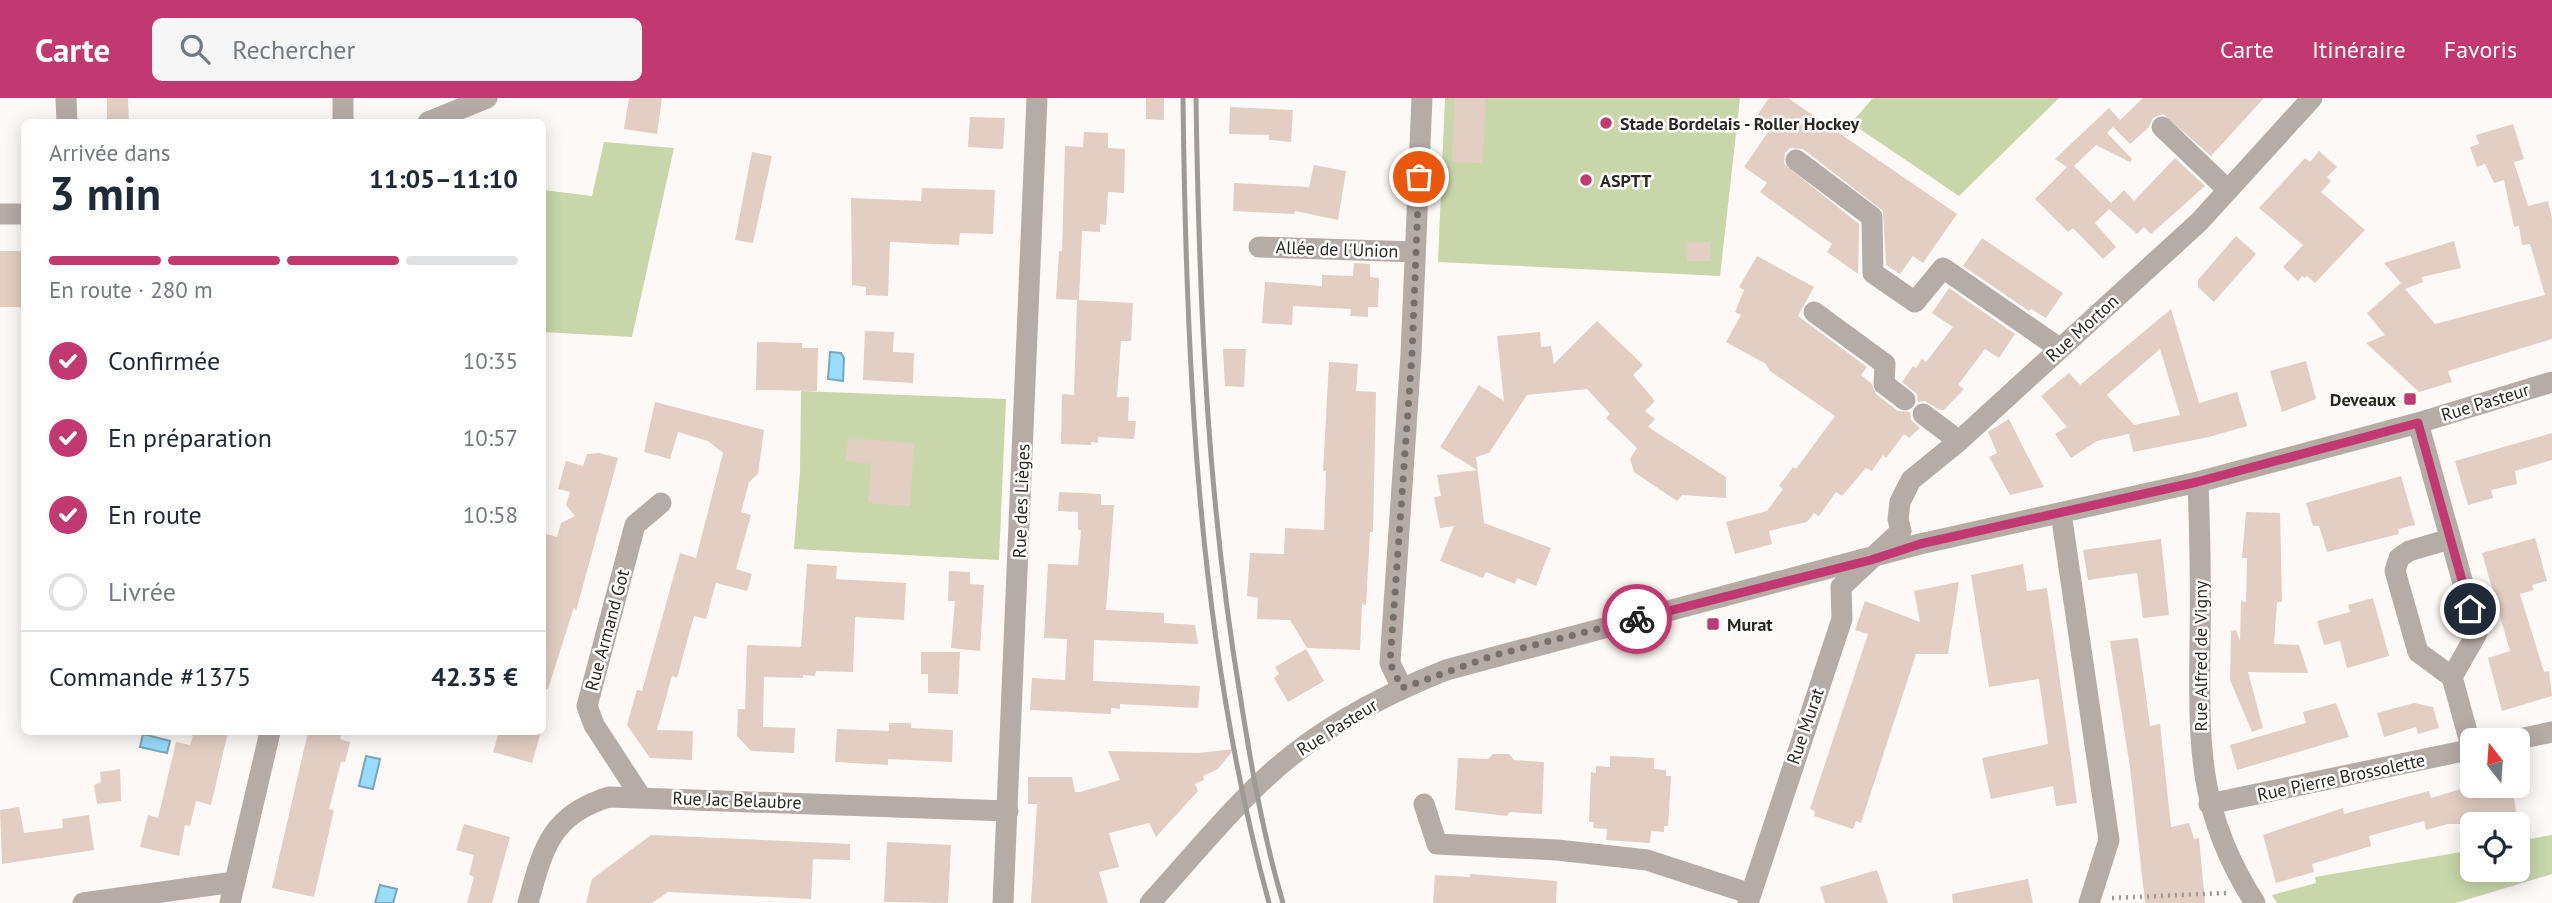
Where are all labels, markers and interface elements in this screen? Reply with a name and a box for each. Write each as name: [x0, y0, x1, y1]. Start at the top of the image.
search box: [152, 18, 642, 81]
text: Carte: [35, 28, 110, 71]
icon: search: [176, 30, 214, 68]
text: Rechercher: [232, 33, 355, 66]
text: Carte: [2220, 34, 2274, 65]
text: Itinéraire: [2312, 34, 2406, 65]
text: Favoris: [2444, 34, 2517, 65]
place label: Stade Bordelais - Roller Hockey: [1620, 112, 1860, 135]
marker: Stade Bordelais - Roller Hockey: [1598, 115, 1614, 131]
text: Arrivée dans: [49, 138, 170, 167]
pin: [1389, 147, 1449, 207]
icon: bag: [1400, 158, 1438, 196]
text: 11:05–11:10: [369, 162, 518, 195]
text: 3 min: [49, 163, 161, 223]
place label: ASPTT: [1600, 169, 1652, 192]
marker: ASPTT: [1578, 172, 1594, 188]
street label: Allée de l'Union: [1275, 235, 1399, 263]
text: En route · 280 m: [49, 275, 213, 304]
street label: Rue Morton: [2041, 289, 2123, 367]
icon: check: [49, 342, 87, 380]
text: Confirmée: [108, 344, 220, 377]
text: 10:35: [463, 346, 518, 375]
street label: Rue Pasteur: [2438, 378, 2532, 426]
place label: Deveaux: [2330, 388, 2397, 411]
marker: Deveaux: [2402, 391, 2418, 407]
icon: check: [49, 419, 87, 457]
text: En préparation: [108, 421, 272, 454]
text: 10:57: [463, 423, 518, 452]
street label: Rue des Lièges: [1008, 443, 1034, 559]
icon: check: [49, 496, 87, 534]
text: En route: [108, 498, 202, 531]
text: 10:58: [463, 500, 518, 529]
street label: Rue Armand Got: [580, 567, 634, 693]
text: Livrée: [108, 575, 176, 608]
pin: [2440, 579, 2500, 639]
street label: Rue Alfred de Vigny: [2189, 580, 2212, 731]
courier: [1602, 584, 1672, 654]
icon: home: [2451, 590, 2489, 628]
icon: bike: [1618, 600, 1656, 638]
place label: Murat: [1727, 613, 1773, 636]
marker: Murat: [1705, 616, 1721, 632]
text: Commande #1375: [49, 660, 251, 693]
text: 42.35 €: [431, 660, 518, 693]
street label: Rue Murat: [1781, 685, 1829, 767]
street label: Rue Pasteur: [1292, 693, 1382, 761]
north arrow: [2460, 728, 2530, 798]
map controls: [2460, 728, 2530, 882]
street label: Rue Pierre Brossolette: [2255, 748, 2427, 806]
street label: Rue Jac Belaubre: [672, 786, 802, 814]
button: locate: [2460, 812, 2530, 882]

